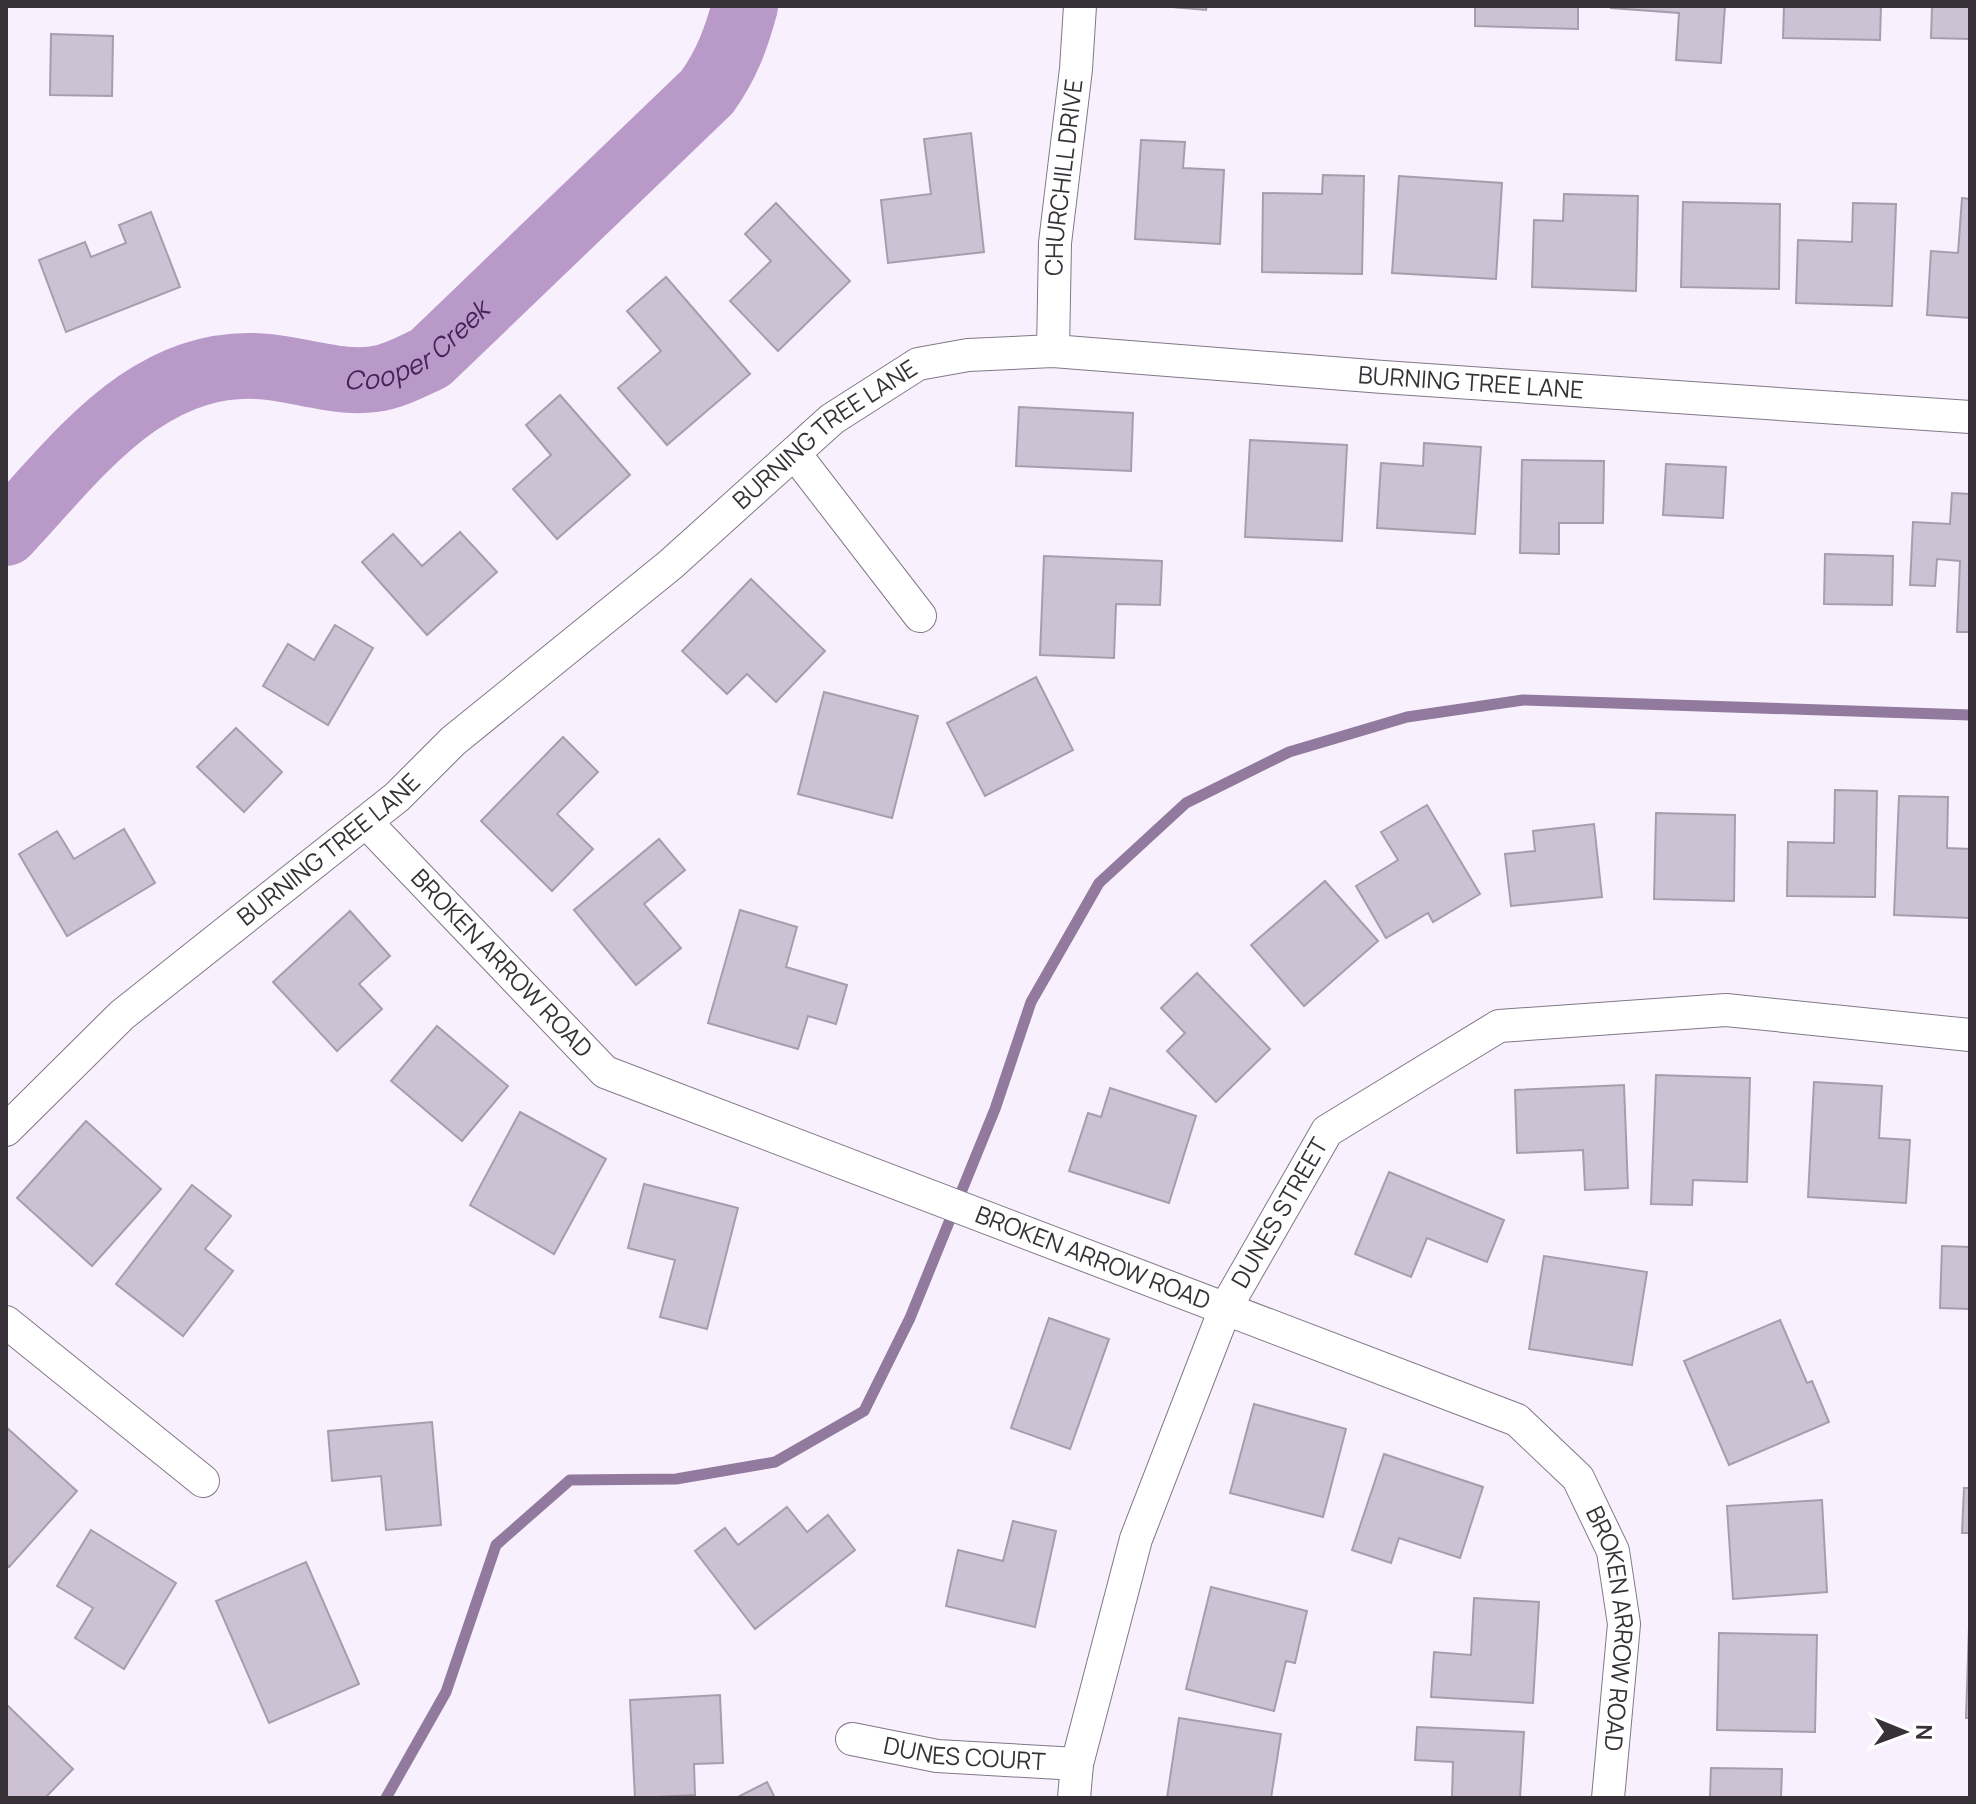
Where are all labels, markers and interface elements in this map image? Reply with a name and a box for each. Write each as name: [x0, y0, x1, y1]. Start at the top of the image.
street label: CHURCHILL DRIVE: [1036, 77, 1090, 276]
water label: Cooper Creek: [344, 289, 499, 398]
street label: BURNING TREE LANE: [725, 351, 923, 516]
street label: BURNING TREE LANE: [1357, 357, 1585, 406]
street label: BURNING TREE LANE: [230, 765, 427, 933]
street label: BROKEN ARROW ROAD: [404, 861, 601, 1064]
street label: DUNES STREET: [1223, 1131, 1335, 1293]
street label: BROKEN ARROW ROAD: [971, 1197, 1216, 1317]
street label: BROKEN ARROW ROAD: [1579, 1500, 1643, 1753]
north arrow: [1864, 1692, 1944, 1772]
text: N: [1909, 1724, 1939, 1741]
street label: DUNES COURT: [881, 1728, 1047, 1777]

